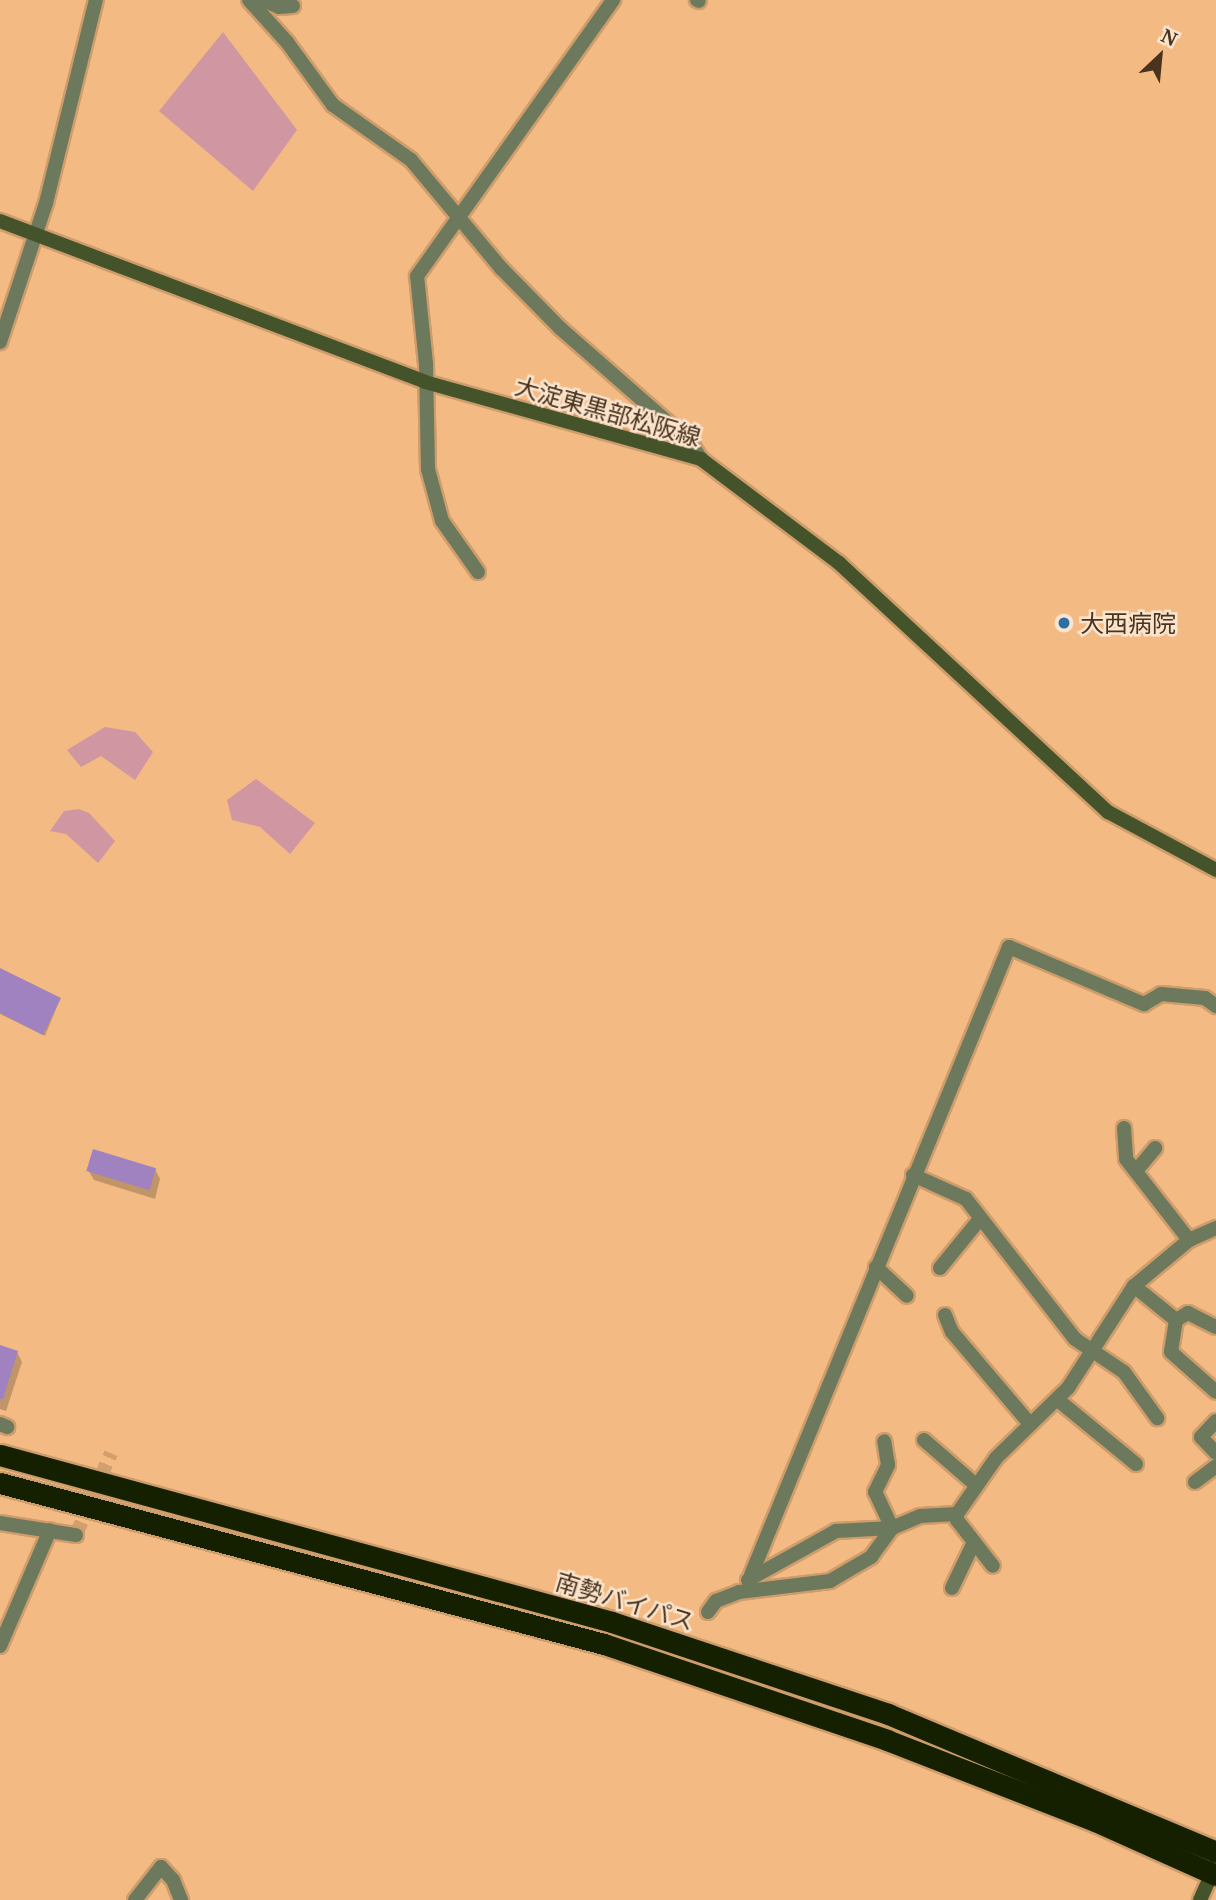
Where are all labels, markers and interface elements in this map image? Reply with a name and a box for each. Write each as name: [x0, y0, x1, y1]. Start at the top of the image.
north arrow: [1125, 21, 1195, 91]
text: N: [1157, 22, 1182, 52]
street label: 大淀東黒部松阪線: [512, 371, 704, 451]
place label: 大西病院: [1080, 609, 1176, 637]
marker: 大西病院: [1054, 613, 1074, 633]
street label: 南勢バイパス: [552, 1566, 698, 1636]

